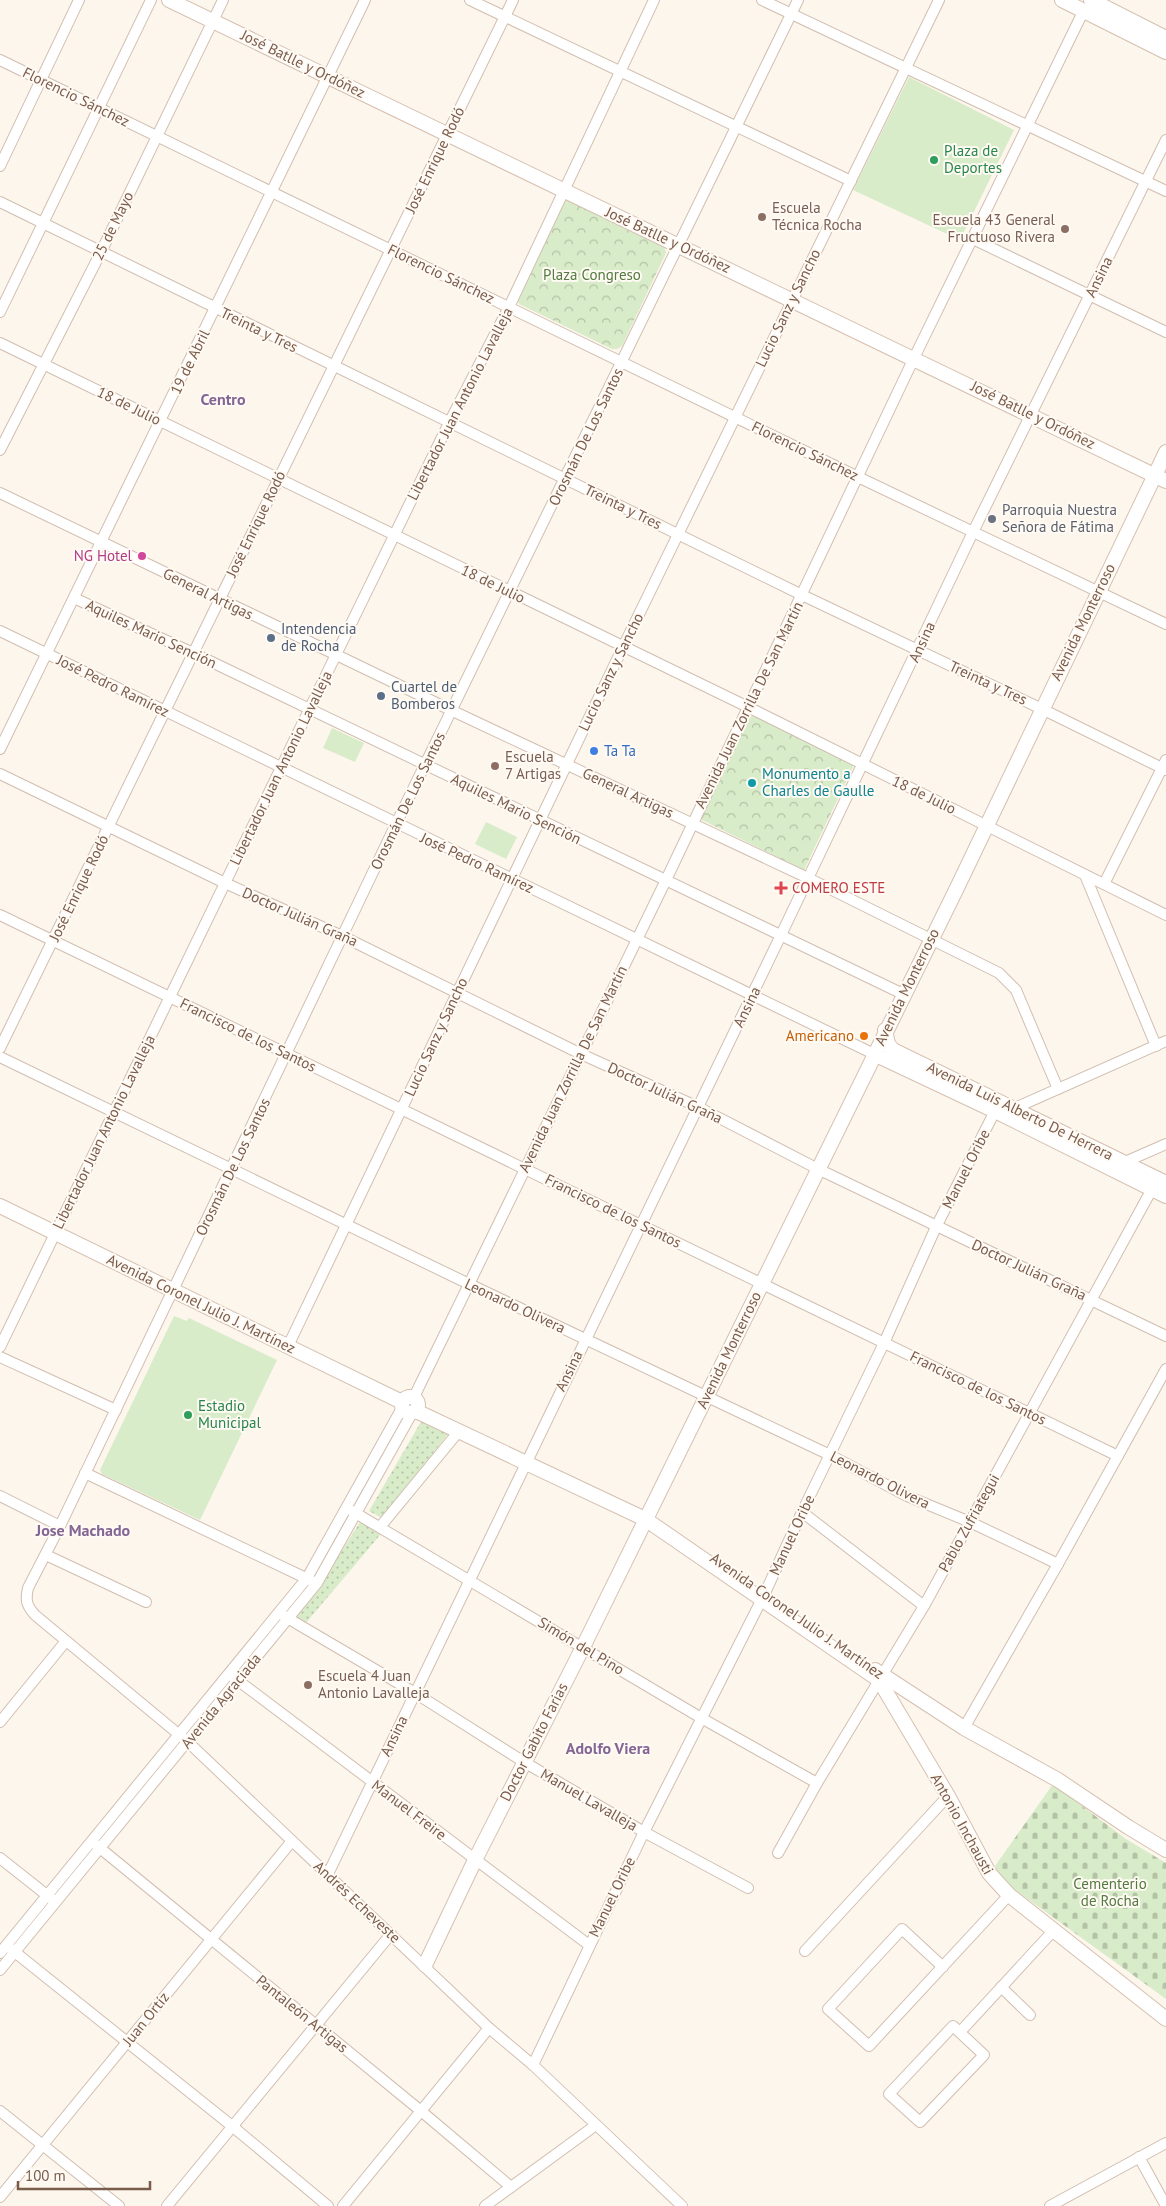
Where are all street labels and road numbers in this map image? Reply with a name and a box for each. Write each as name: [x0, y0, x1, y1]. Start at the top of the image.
street label: José Batlle y Ordóñez: [237, 25, 369, 102]
street label: Florencio Sánchez: [20, 62, 133, 131]
street label: José Enrique Rodó: [400, 104, 468, 217]
street label: 25 de Mayo: [88, 188, 137, 263]
street label: José Batlle y Ordóñez: [602, 202, 734, 277]
street label: Florencio Sánchez: [385, 239, 498, 308]
street label: Lucio Sanz y Sancho: [751, 246, 824, 370]
street label: Ansina: [1081, 253, 1117, 300]
street label: Treinta y Tres: [217, 303, 301, 356]
street label: Libertador Juan Antonio Lavalleja: [403, 304, 517, 503]
street label: 19 de Abril: [166, 326, 214, 397]
street label: Orosmán De Los Santos: [544, 365, 627, 509]
street label: José Batlle y Ordóñez: [967, 376, 1099, 453]
street label: 18 de Julio: [94, 382, 164, 429]
street label: Florencio Sánchez: [749, 416, 862, 485]
street label: José Enrique Rodó: [221, 468, 289, 581]
street label: Treinta y Tres: [581, 480, 665, 533]
street label: 18 de Julio: [458, 560, 528, 607]
street label: Avenida Monterroso: [1046, 560, 1119, 683]
street label: General Artigas: [160, 563, 257, 624]
street label: Aquiles Mario Sención: [83, 595, 220, 672]
street label: Avenida Juan Zorrilla De San Martín: [690, 598, 807, 811]
street label: Lucio Sanz y Sancho: [574, 610, 647, 734]
street label: Ansina: [904, 618, 939, 665]
street label: José Pedro Ramírez: [53, 650, 173, 721]
street label: Treinta y Tres: [946, 656, 1030, 709]
street label: Libertador Juan Antonio Lavalleja: [225, 667, 336, 868]
street label: Orosmán De Los Santos: [366, 729, 449, 873]
street label: General Artigas: [580, 763, 677, 822]
street label: Aquiles Mario Sención: [448, 769, 584, 848]
street label: 18 de Julio: [889, 771, 959, 818]
street label: José Pedro Ramírez: [417, 828, 537, 897]
street label: José Enrique Rodó: [44, 832, 112, 945]
street label: Doctor Julián Graña: [239, 883, 361, 951]
street label: Avenida Monterroso: [870, 925, 943, 1048]
street label: Avenida Juan Zorrilla De San Martín: [514, 962, 631, 1175]
street label: Lucio Sanz y Sancho: [400, 974, 471, 1099]
street label: Ansina: [729, 983, 765, 1030]
street label: Francisco de los Santos: [177, 993, 320, 1076]
street label: Libertador Juan Antonio Lavalleja: [48, 1031, 159, 1232]
street label: Avenida Luis Alberto De Herrera: [924, 1057, 1116, 1164]
street label: Doctor Julián Graña: [605, 1058, 726, 1127]
street label: Orosmán De Los Santos: [191, 1095, 274, 1239]
street label: Manuel Oribe: [937, 1126, 994, 1212]
street label: Francisco de los Santos: [542, 1169, 685, 1252]
street label: Doctor Julián Graña: [969, 1235, 1090, 1304]
street label: Avenida Coronel Julio J. Martínez: [104, 1249, 299, 1358]
street label: Leonardo Olivera: [462, 1274, 569, 1337]
street label: Avenida Monterroso: [692, 1288, 765, 1411]
street label: Francisco de los Santos: [907, 1346, 1050, 1429]
street label: Ansina: [551, 1347, 587, 1394]
street label: Leonardo Olivera: [827, 1446, 933, 1513]
street label: Pablo Zufriategui: [934, 1470, 1003, 1575]
street label: Manuel Oribe: [765, 1491, 818, 1578]
street label: Avenida Coronel Julio J. Martínez: [707, 1548, 888, 1683]
street label: Simón del Pino: [535, 1612, 628, 1679]
street label: Avenida Agraciada: [176, 1649, 265, 1752]
street label: Doctor Gabito Farias: [495, 1679, 572, 1804]
street label: Ansina: [376, 1712, 412, 1759]
street label: Manuel Lavalleja: [537, 1764, 641, 1835]
street label: Antonio Inchausti: [927, 1770, 998, 1878]
street label: Manuel Freire: [368, 1775, 450, 1844]
street label: Manuel Oribe: [584, 1854, 639, 1940]
street label: Andrés Echeveste: [310, 1857, 405, 1947]
street label: Pantaleón Artigas: [252, 1971, 352, 2057]
street label: Juan Ortíz: [118, 1988, 173, 2050]

